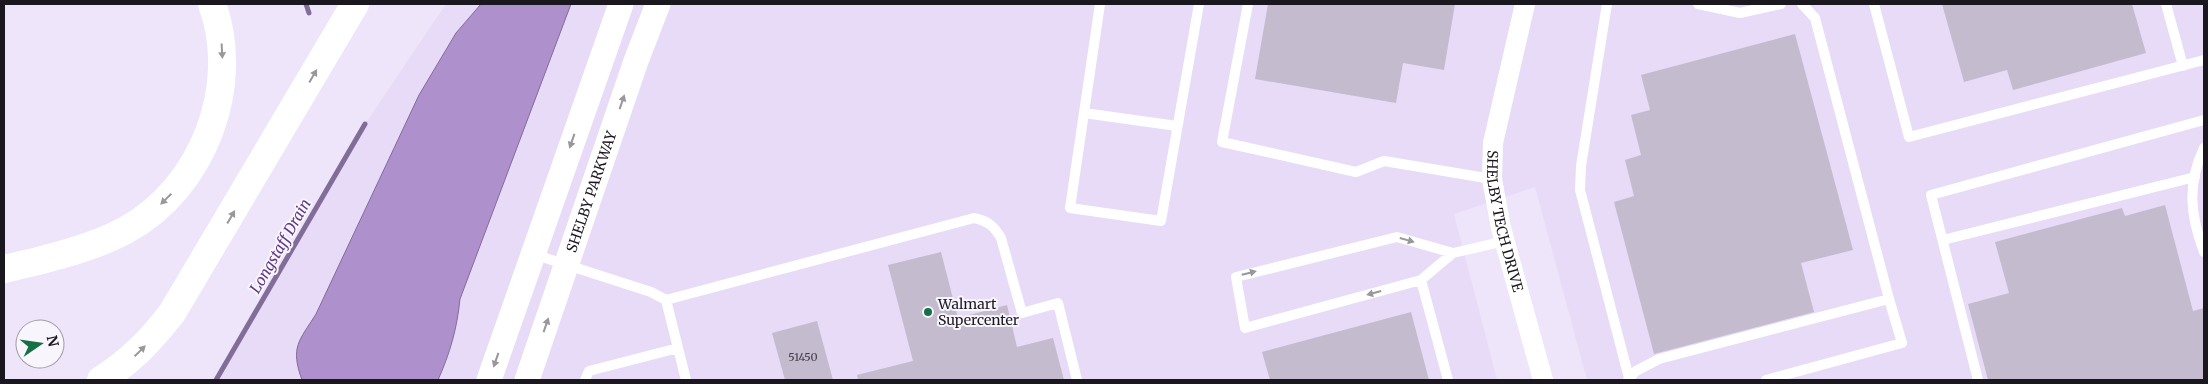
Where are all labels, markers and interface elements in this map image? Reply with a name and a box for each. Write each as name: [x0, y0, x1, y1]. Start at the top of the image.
one-way arrow: [218, 43, 226, 59]
one-way arrow: [308, 70, 317, 83]
one-way arrow: [618, 95, 626, 110]
street label: SHELBY PARKWAY: [562, 128, 621, 255]
one-way arrow: [568, 134, 576, 149]
street label: SHELBY TECH DRIVE: [1483, 150, 1527, 294]
one-way arrow: [161, 193, 173, 205]
water label: Longstaff Drain: [245, 195, 315, 297]
one-way arrow: [226, 210, 235, 223]
one-way arrow: [1400, 236, 1415, 244]
one-way arrow: [1242, 269, 1257, 277]
one-way arrow: [1367, 289, 1382, 297]
place label: Walmart Supercenter: [937, 295, 1019, 329]
marker: Walmart Supercenter: [922, 306, 934, 318]
one-way arrow: [543, 317, 550, 332]
north arrow: [15, 319, 65, 369]
text: N: [43, 334, 63, 348]
one-way arrow: [133, 345, 145, 357]
house number: 51450: [788, 350, 818, 364]
one-way arrow: [492, 353, 499, 368]

